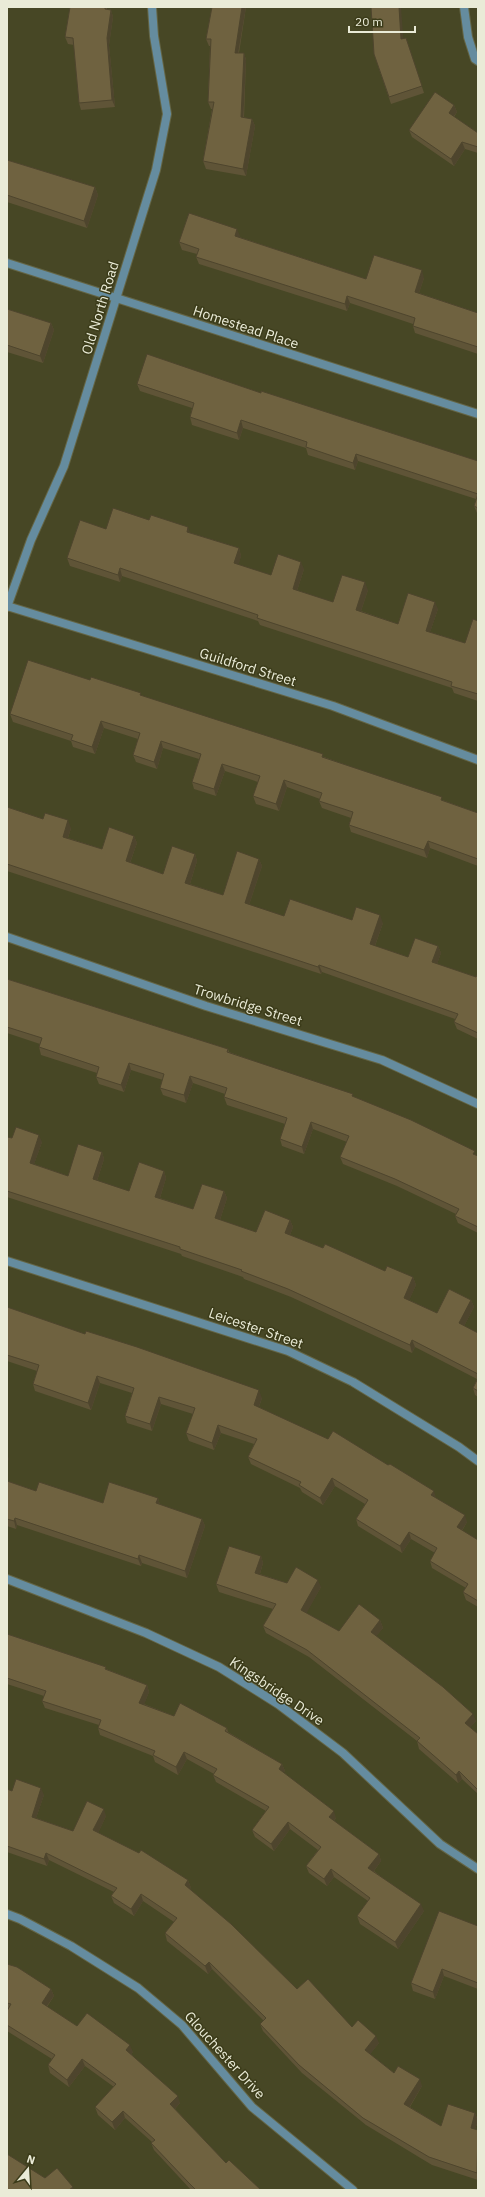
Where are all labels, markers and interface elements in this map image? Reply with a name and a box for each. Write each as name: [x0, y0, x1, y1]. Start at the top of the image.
scale bar: [349, 8, 415, 34]
text: 20 m: [355, 14, 383, 29]
street label: Old North Road: [77, 259, 123, 357]
street label: Homestead Place: [191, 301, 301, 353]
street label: Guildford Street: [197, 644, 299, 690]
street label: Trowbridge Street: [192, 980, 305, 1030]
street label: Leicester Street: [206, 1303, 306, 1353]
street label: Kingsbridge Drive: [226, 1653, 328, 1729]
street label: Glouchester Drive: [181, 2007, 269, 2103]
north arrow: [8, 2149, 48, 2189]
text: N: [25, 2152, 37, 2167]

